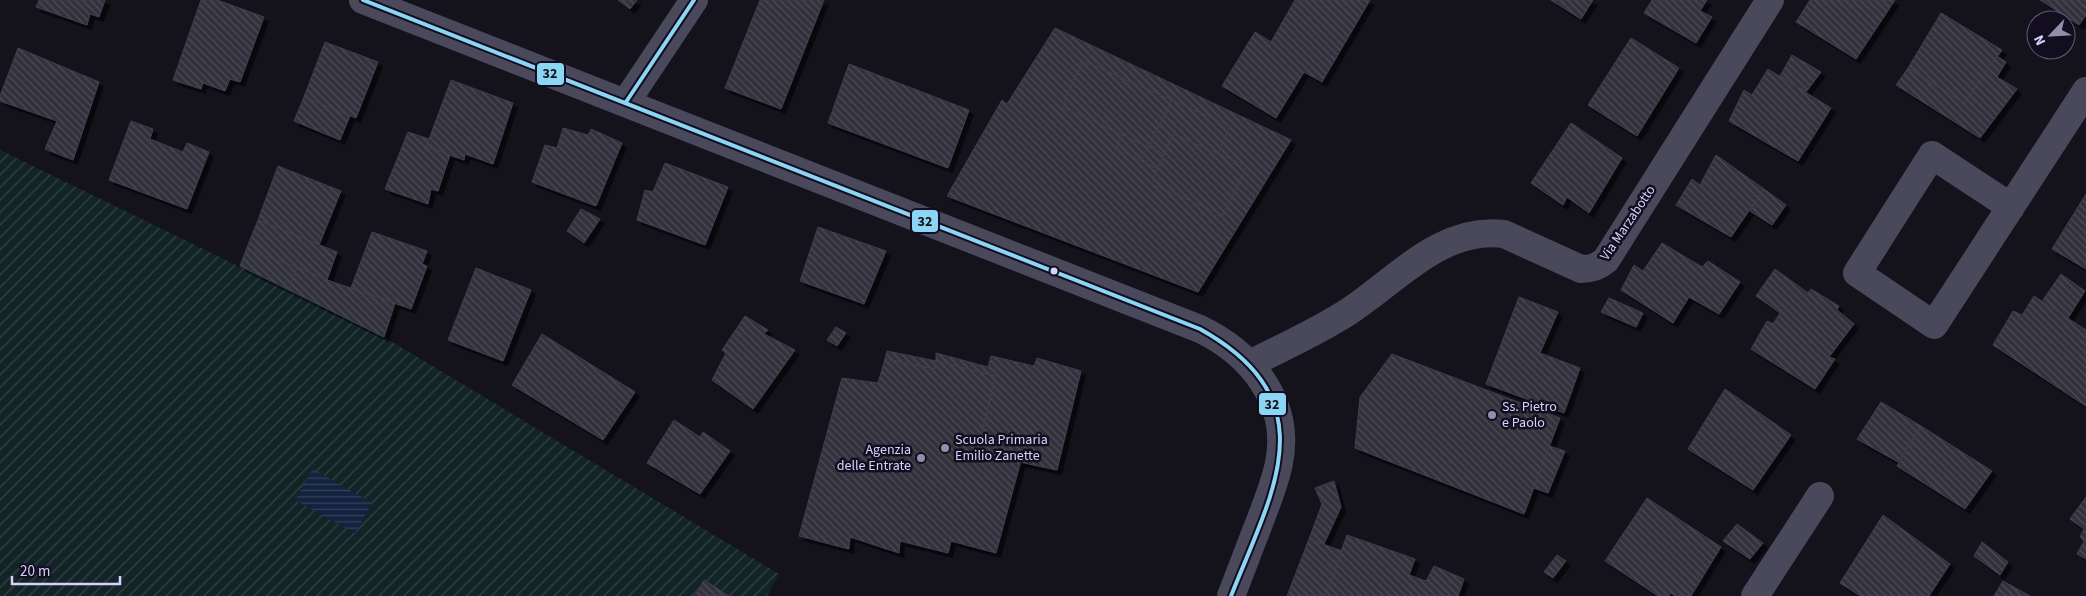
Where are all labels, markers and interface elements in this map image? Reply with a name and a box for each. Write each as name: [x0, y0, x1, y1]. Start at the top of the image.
north arrow: [2026, 10, 2076, 60]
text: N: [2029, 32, 2051, 49]
line badge: 32: [536, 62, 565, 86]
text: 32: [543, 64, 557, 84]
street label: Via Marzabotto: [1595, 181, 1661, 265]
line badge: 32: [911, 209, 939, 233]
text: 32: [918, 212, 932, 232]
unlabelled marker: [1049, 266, 1059, 276]
line badge: 32: [1258, 392, 1287, 416]
text: 32: [1265, 395, 1279, 415]
place label: Ss. Pietro e Paolo: [1502, 397, 1557, 433]
marker: Ss. Pietro e Paolo: [1486, 409, 1498, 421]
place label: Scuola Primaria Emilio Zanette: [955, 430, 1048, 466]
place label: Agenzia delle Entrate: [837, 440, 911, 476]
marker: Scuola Primaria Emilio Zanette: [939, 442, 951, 454]
marker: Agenzia delle Entrate: [915, 452, 927, 464]
scale bar: [12, 554, 120, 586]
text: 20 m: [20, 561, 50, 582]

